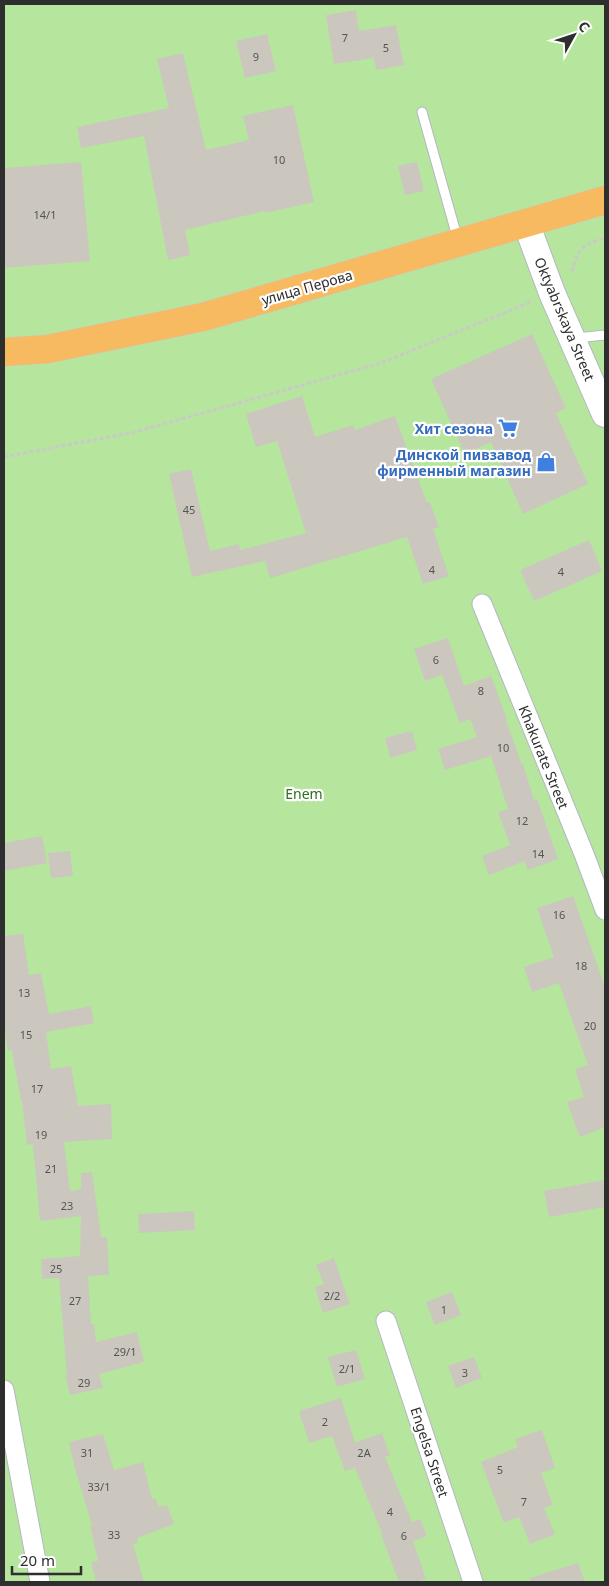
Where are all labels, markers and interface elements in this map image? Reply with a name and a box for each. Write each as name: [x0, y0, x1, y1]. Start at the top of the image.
north arrow: [549, 10, 599, 60]
text: С: [574, 17, 595, 36]
house number: 7: [342, 30, 348, 45]
house number: 5: [383, 40, 389, 55]
house number: 9: [253, 49, 259, 64]
house number: 10: [273, 152, 285, 167]
house number: 14/1: [34, 207, 56, 222]
street label: Oktyabrskaya Street: [530, 254, 600, 384]
street label: улица Перова: [259, 265, 355, 309]
supermarket icon: Хит сезона: [497, 417, 519, 439]
place label: Хит сезона: [415, 419, 493, 438]
place label: Динской пивзавод фирменный магазин: [377, 445, 531, 480]
shop icon: Динской пивзавод фирменный магазин: [535, 451, 557, 473]
house number: 45: [183, 502, 195, 517]
house number: 4: [429, 562, 436, 577]
house number: 4: [558, 564, 565, 579]
house number: 6: [433, 652, 439, 667]
house number: 8: [478, 683, 484, 698]
street label: Khakurate Street: [515, 702, 573, 812]
house number: 10: [497, 740, 509, 755]
park label: Enem: [285, 784, 323, 803]
house number: 12: [516, 813, 528, 828]
house number: 14: [532, 846, 545, 861]
house number: 16: [553, 907, 565, 922]
house number: 18: [575, 958, 587, 973]
house number: 13: [18, 985, 30, 1000]
house number: 20: [584, 1018, 596, 1033]
house number: 15: [20, 1027, 32, 1042]
house number: 17: [31, 1081, 43, 1096]
house number: 19: [35, 1127, 47, 1142]
house number: 21: [45, 1161, 57, 1176]
house number: 23: [61, 1198, 73, 1213]
house number: 25: [50, 1261, 62, 1276]
house number: 2/2: [324, 1288, 340, 1303]
house number: 27: [69, 1293, 81, 1308]
house number: 1: [441, 1302, 447, 1317]
house number: 29/1: [114, 1344, 136, 1359]
house number: 2/1: [339, 1361, 355, 1376]
house number: 3: [462, 1365, 468, 1380]
house number: 29: [78, 1375, 90, 1390]
street label: Engelsa Street: [406, 1404, 454, 1500]
house number: 2: [322, 1414, 328, 1429]
house number: 31: [81, 1445, 93, 1460]
house number: 2А: [357, 1445, 372, 1460]
house number: 5: [497, 1462, 503, 1477]
house number: 33/1: [88, 1479, 110, 1494]
house number: 7: [521, 1494, 527, 1509]
house number: 4: [387, 1504, 394, 1519]
house number: 33: [108, 1527, 120, 1542]
house number: 6: [401, 1528, 407, 1543]
scale bar: [12, 1544, 81, 1576]
text: 20 m: [20, 1550, 55, 1570]

